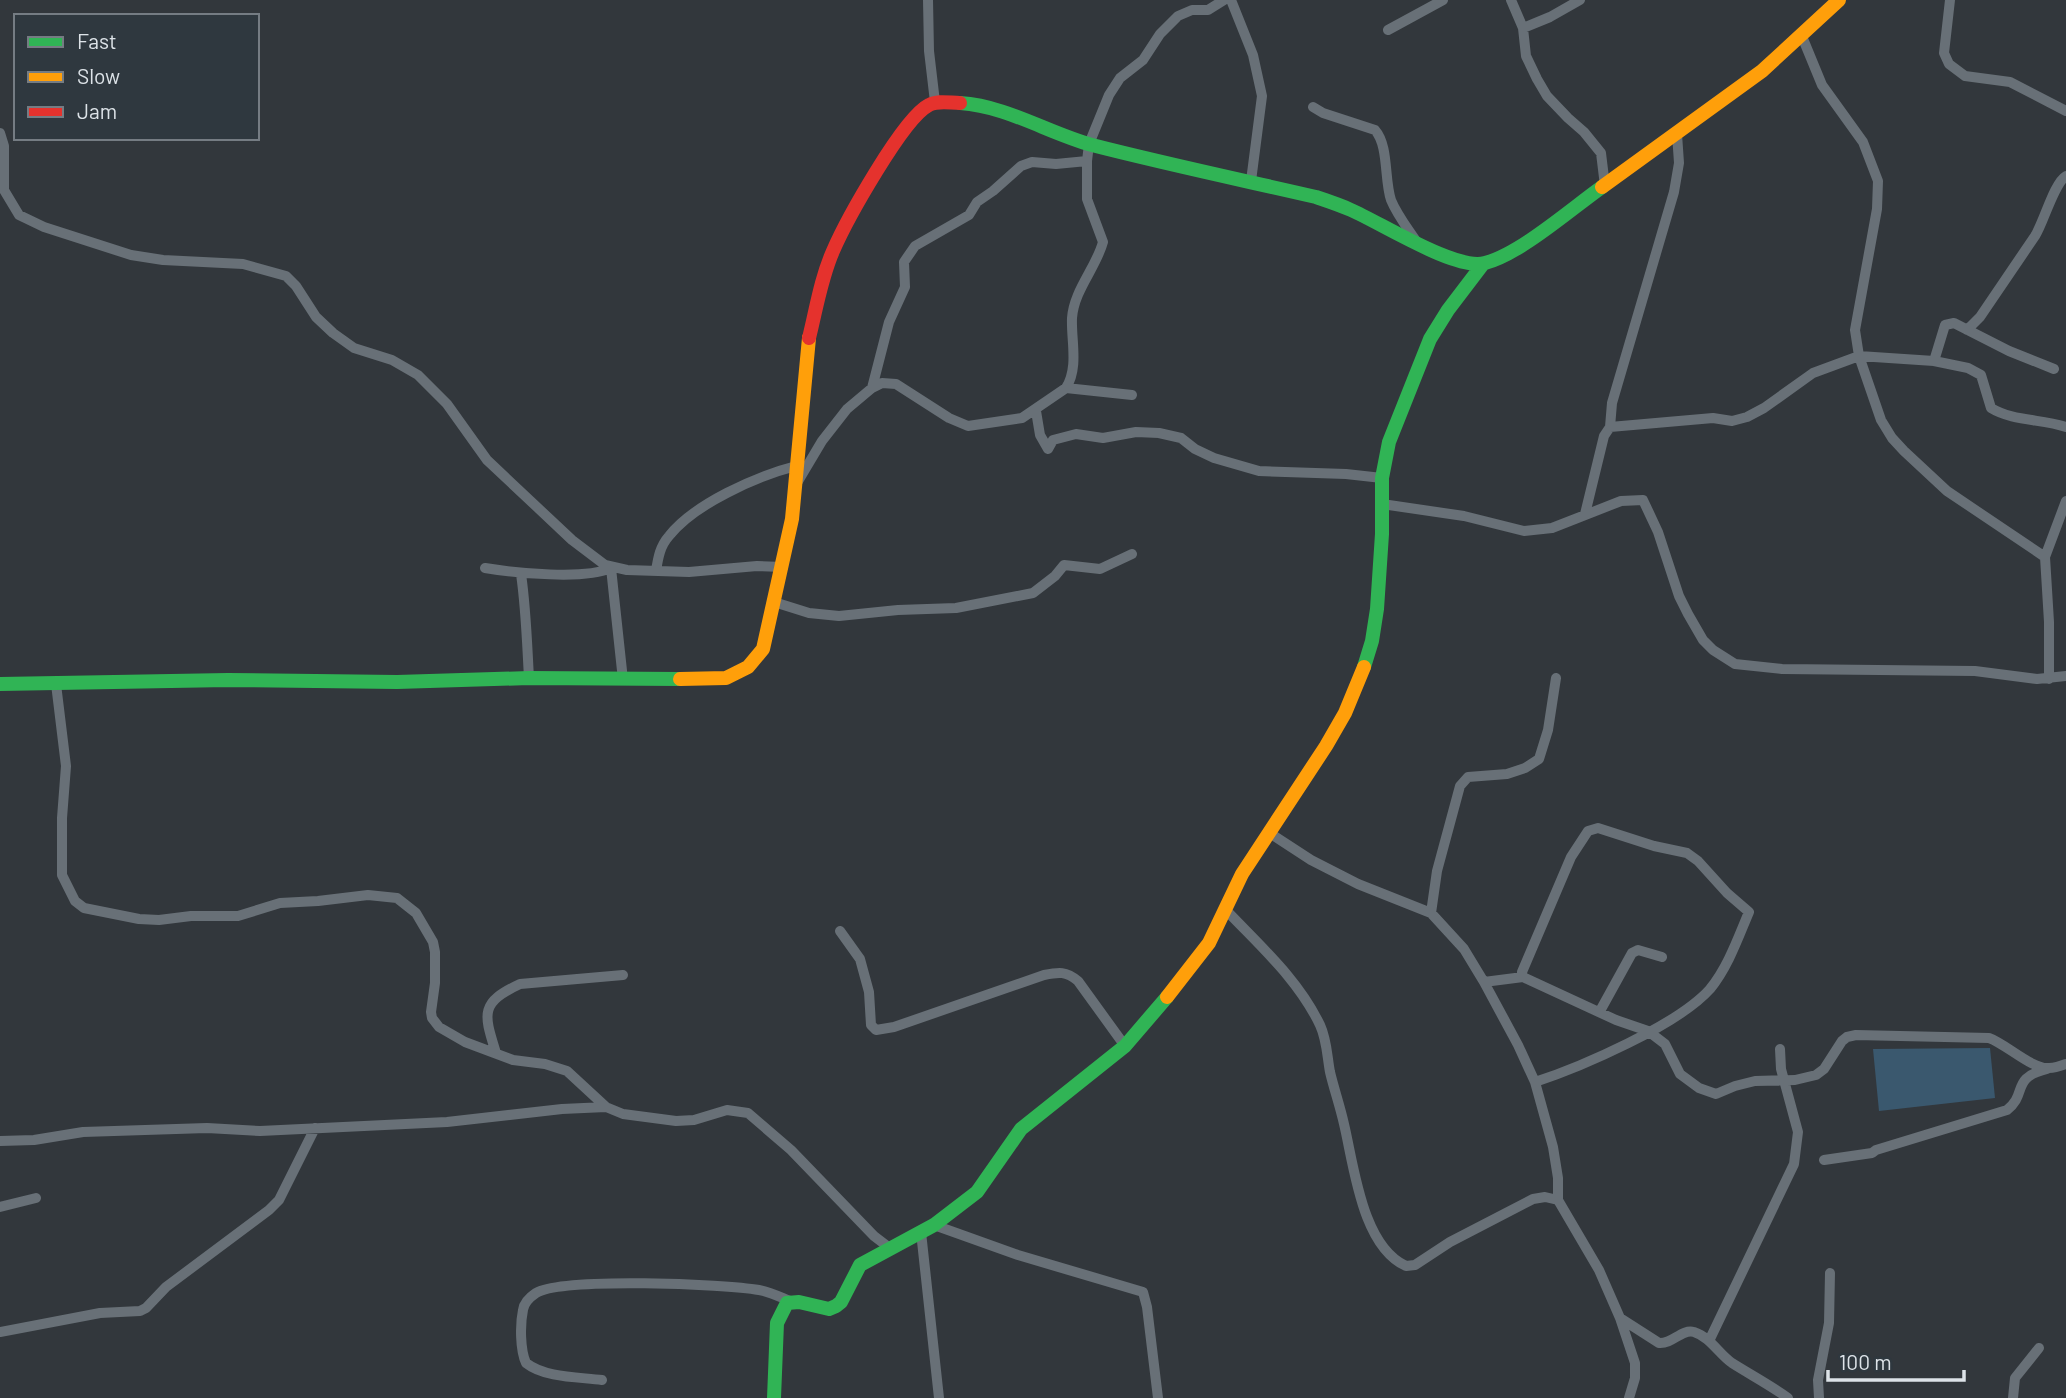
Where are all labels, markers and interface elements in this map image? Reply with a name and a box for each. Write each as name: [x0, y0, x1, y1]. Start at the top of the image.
legend: [14, 14, 259, 140]
text: Fast: [77, 28, 117, 53]
text: Slow: [77, 63, 120, 88]
text: Jam: [77, 98, 117, 123]
scale bar: [1828, 1338, 1965, 1382]
text: 100 m: [1839, 1349, 1892, 1374]

